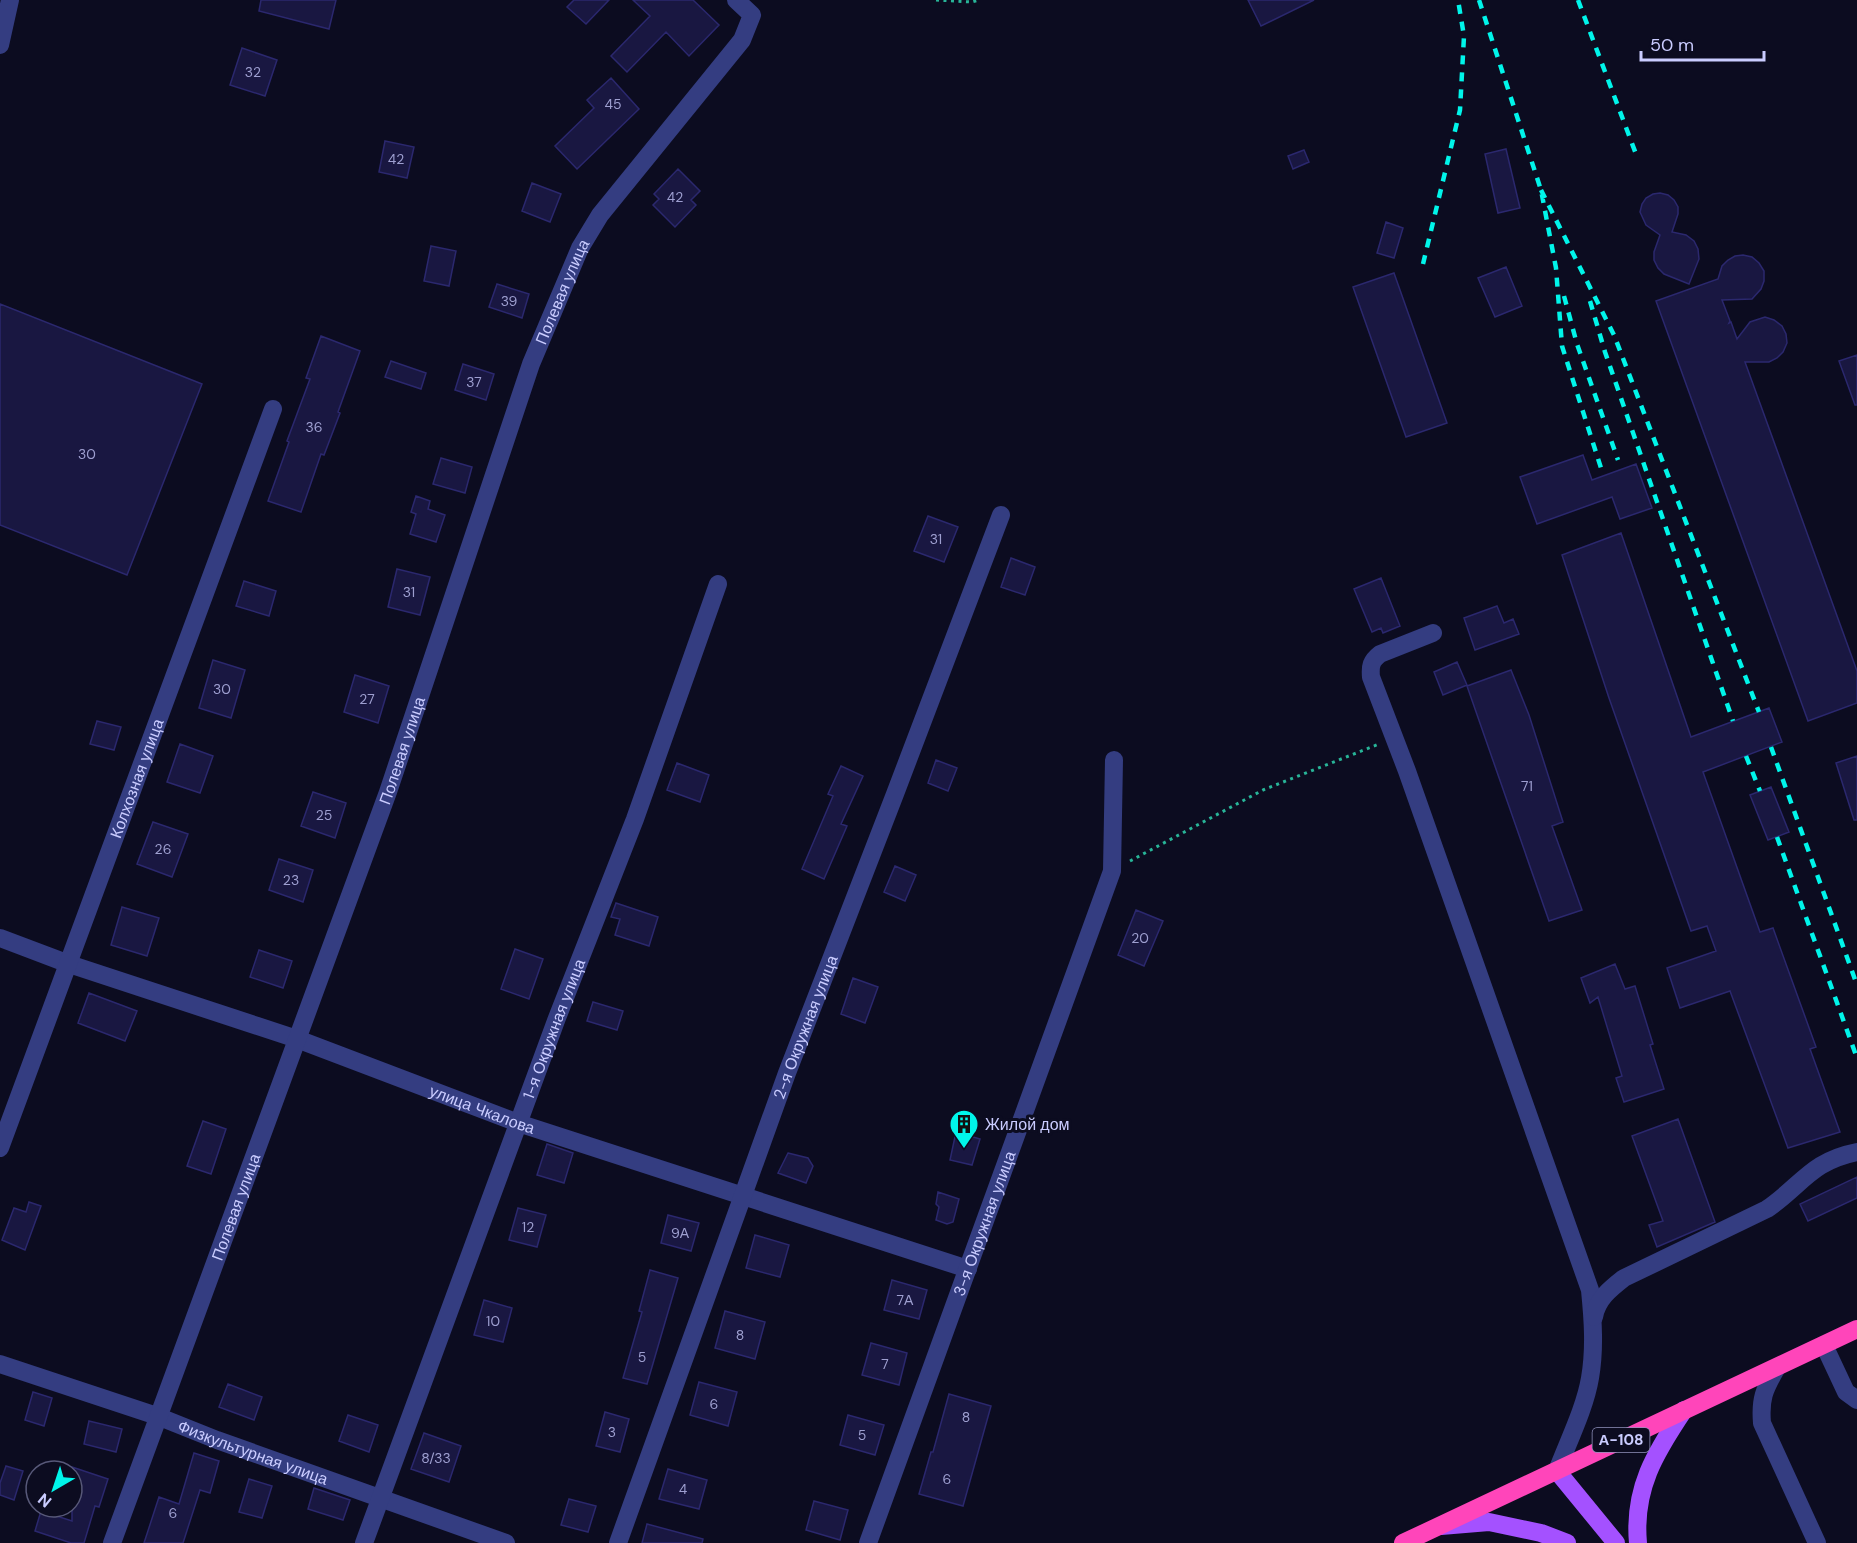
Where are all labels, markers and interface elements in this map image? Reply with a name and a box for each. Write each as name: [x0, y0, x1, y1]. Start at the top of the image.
scale bar: [1641, 24, 1764, 62]
text: 50 m: [1650, 33, 1694, 57]
house number: 32: [245, 63, 261, 81]
house number: 45: [604, 95, 622, 113]
house number: 42: [388, 150, 404, 168]
house number: 42: [667, 188, 683, 206]
street label: Полевая улица: [530, 235, 594, 347]
house number: 39: [501, 292, 518, 310]
house number: 37: [466, 373, 482, 391]
house number: 36: [305, 418, 323, 436]
house number: 30: [78, 445, 96, 463]
house number: 31: [930, 530, 942, 548]
house number: 31: [403, 583, 415, 601]
house number: 30: [213, 680, 231, 698]
house number: 27: [359, 690, 375, 708]
street label: Полевая улица: [374, 694, 430, 807]
street label: Колхозная улица: [105, 716, 168, 841]
house number: 71: [1521, 777, 1533, 795]
house number: 25: [316, 806, 332, 824]
house number: 26: [155, 840, 171, 858]
house number: 23: [283, 871, 299, 889]
house number: 20: [1131, 929, 1149, 947]
street label: 2-я Окружная улица: [768, 952, 842, 1102]
street label: 1-я Окружная улица: [518, 956, 590, 1102]
street label: улица Чкалова: [427, 1080, 538, 1138]
building icon: Жилой дом: [948, 1108, 980, 1150]
place label: Жилой дом: [985, 1114, 1070, 1135]
street label: 3-я Окружная улица: [948, 1148, 1020, 1299]
street label: Полевая улица: [206, 1150, 265, 1263]
house number: 12: [522, 1218, 534, 1236]
house number: 9А: [671, 1224, 690, 1242]
house number: 7А: [897, 1291, 914, 1309]
house number: 10: [486, 1312, 500, 1330]
house number: 8: [736, 1326, 744, 1344]
house number: 5: [638, 1348, 646, 1366]
house number: 7: [881, 1355, 889, 1373]
house number: 6: [710, 1395, 718, 1413]
house number: 8: [962, 1408, 970, 1426]
street label: Физкультурная улица: [175, 1415, 331, 1489]
house number: 3: [608, 1423, 616, 1441]
house number: 5: [858, 1426, 866, 1444]
road number: А-108: [1592, 1428, 1650, 1452]
house number: 8/33: [421, 1449, 451, 1467]
north arrow: [24, 1459, 84, 1519]
house number: 6: [943, 1470, 951, 1488]
house number: 4: [679, 1480, 688, 1498]
text: N: [34, 1488, 56, 1512]
house number: 6: [169, 1504, 177, 1522]

